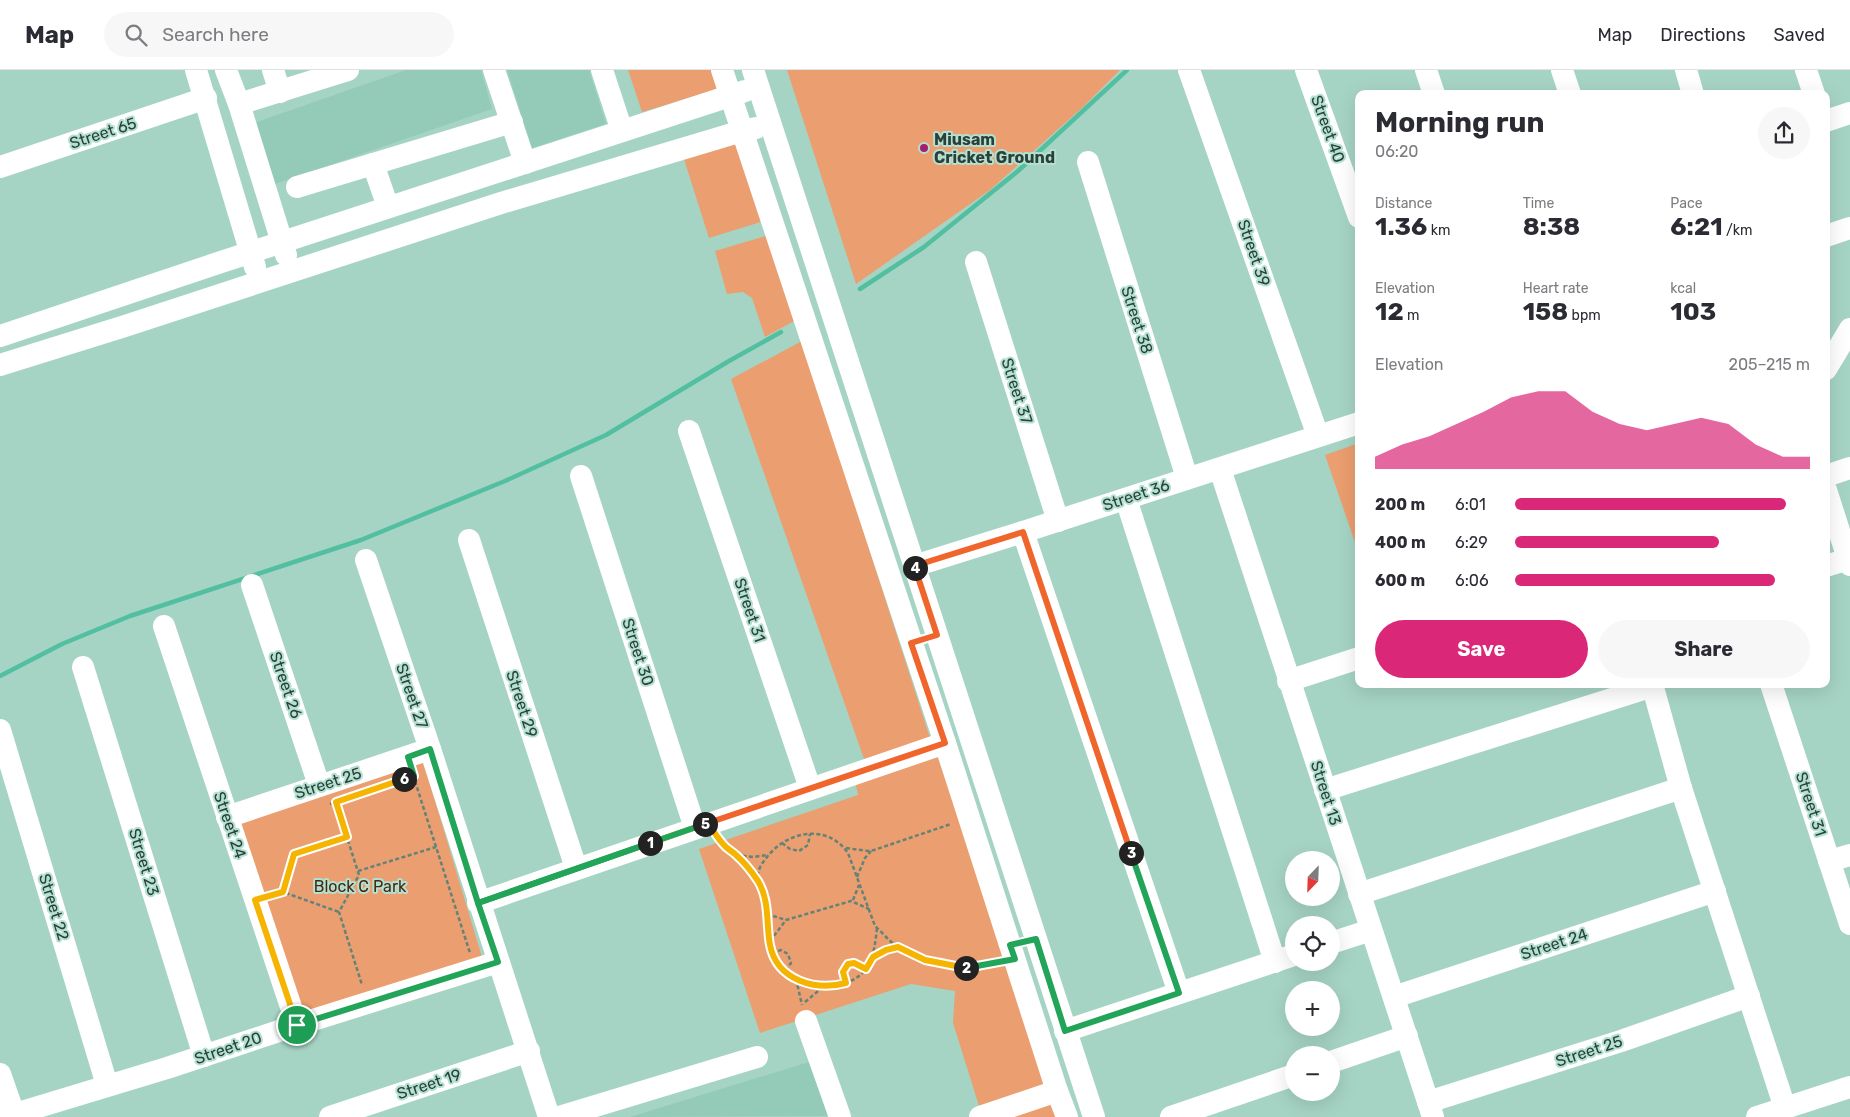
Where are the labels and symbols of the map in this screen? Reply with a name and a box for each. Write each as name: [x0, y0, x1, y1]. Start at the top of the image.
street label: Street 40: [1307, 93, 1349, 165]
street label: Street 65: [67, 113, 139, 153]
place label: Miusam Cricket Ground: [934, 130, 1055, 167]
marker: Miusam Cricket Ground: [918, 142, 930, 154]
street label: Street 39: [1234, 217, 1274, 289]
street label: Street 38: [1117, 284, 1157, 356]
street label: Street 37: [997, 356, 1037, 426]
street label: Street 36: [1100, 475, 1172, 515]
pin: 4: [902, 556, 928, 580]
street label: Street 31: [730, 576, 770, 644]
street label: Street 30: [618, 616, 658, 688]
street label: Street 26: [266, 649, 306, 721]
street label: Street 27: [392, 661, 432, 731]
street label: Street 29: [502, 668, 542, 740]
street label: Street 13: [1307, 758, 1345, 828]
street label: Street 25: [292, 763, 364, 803]
pin: 6: [392, 766, 416, 792]
street label: Street 31: [1792, 770, 1830, 838]
street label: Street 24: [210, 789, 250, 861]
pin: 5: [692, 812, 718, 836]
street label: Street 23: [125, 826, 163, 898]
pin: 1: [638, 830, 662, 856]
pin: 3: [1118, 840, 1144, 866]
north arrow: [1285, 851, 1340, 906]
street label: Street 22: [35, 871, 73, 943]
park label: Block C Park: [314, 877, 407, 896]
street label: Street 24: [1518, 924, 1590, 964]
pin: 2: [954, 956, 978, 980]
pin: [276, 1004, 318, 1046]
street label: Street 20: [192, 1028, 264, 1068]
street label: Street 25: [1553, 1031, 1625, 1071]
street label: Street 19: [394, 1065, 464, 1103]

